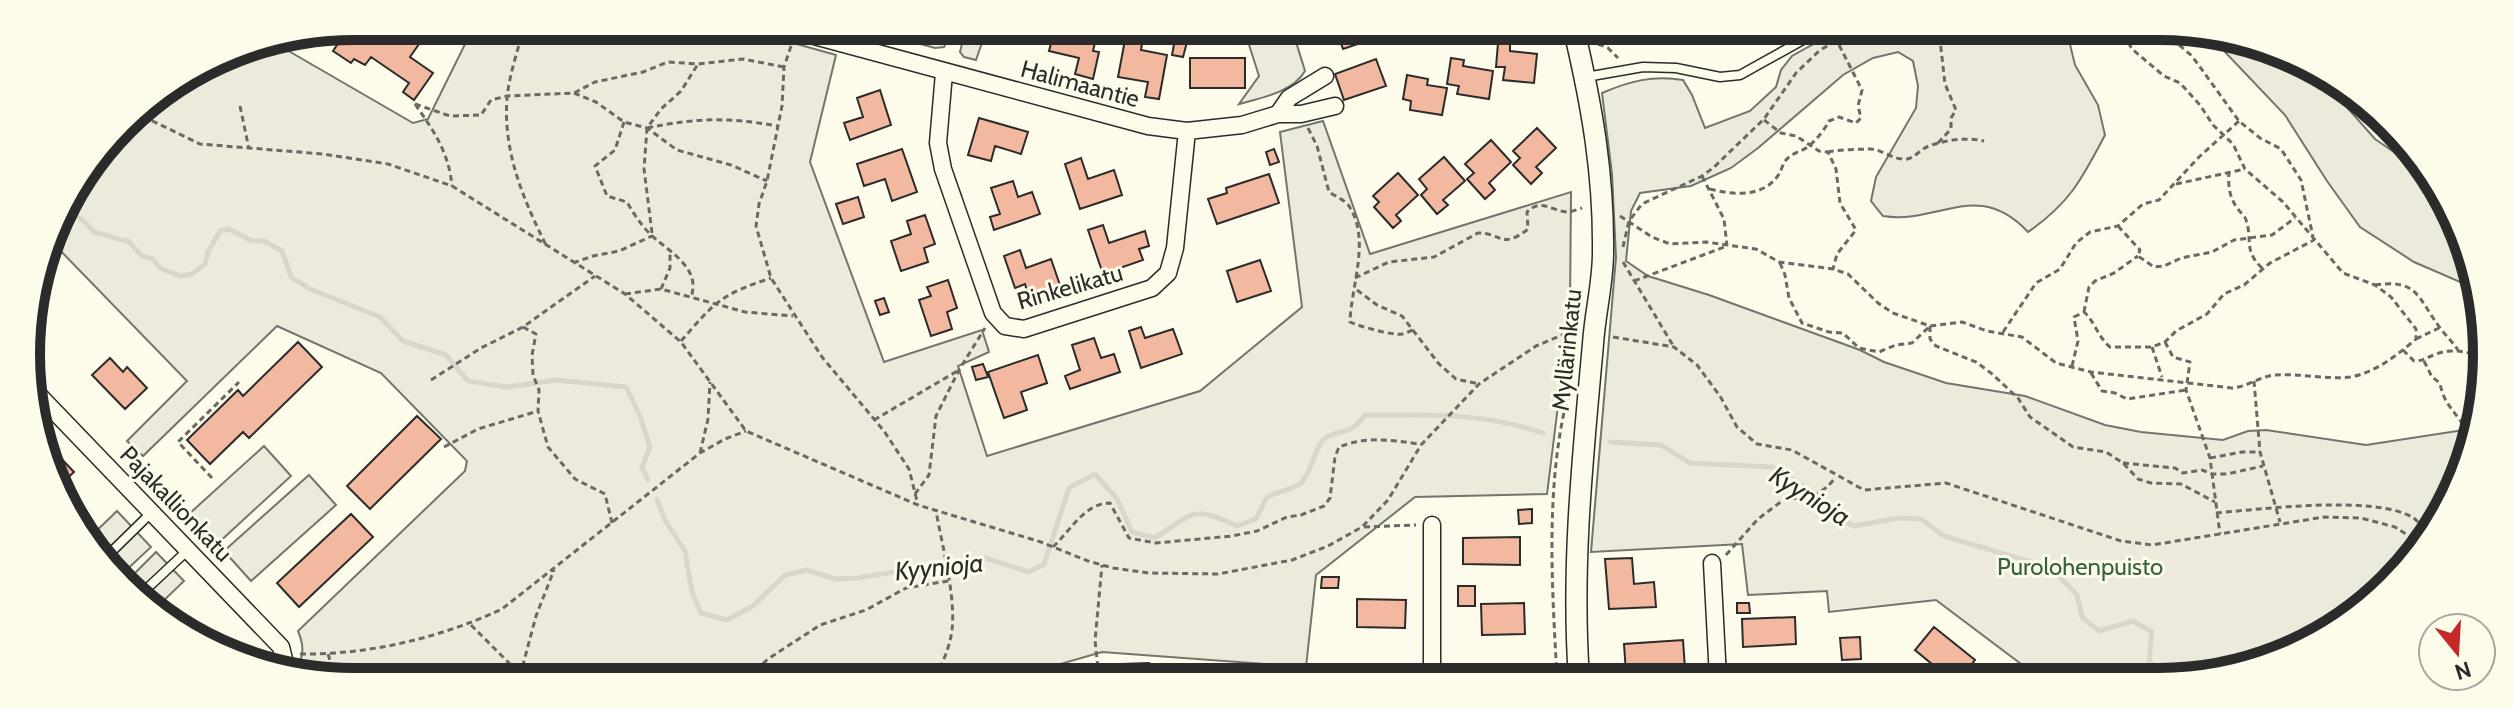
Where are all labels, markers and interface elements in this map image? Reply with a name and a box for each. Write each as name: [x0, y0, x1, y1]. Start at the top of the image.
street label: Halimaantie: [1018, 54, 1143, 113]
street label: Rinkelikatu: [1014, 258, 1126, 315]
street label: Myllärinkatu: [1546, 287, 1587, 412]
street label: Pajakallionkatu: [114, 440, 239, 567]
water label: Kyynioja: [1764, 459, 1856, 533]
water label: Kyynioja: [893, 546, 985, 588]
park label: Purolohenpuisto: [1997, 552, 2163, 581]
north arrow: [2417, 612, 2497, 692]
text: N: [2451, 655, 2475, 686]

